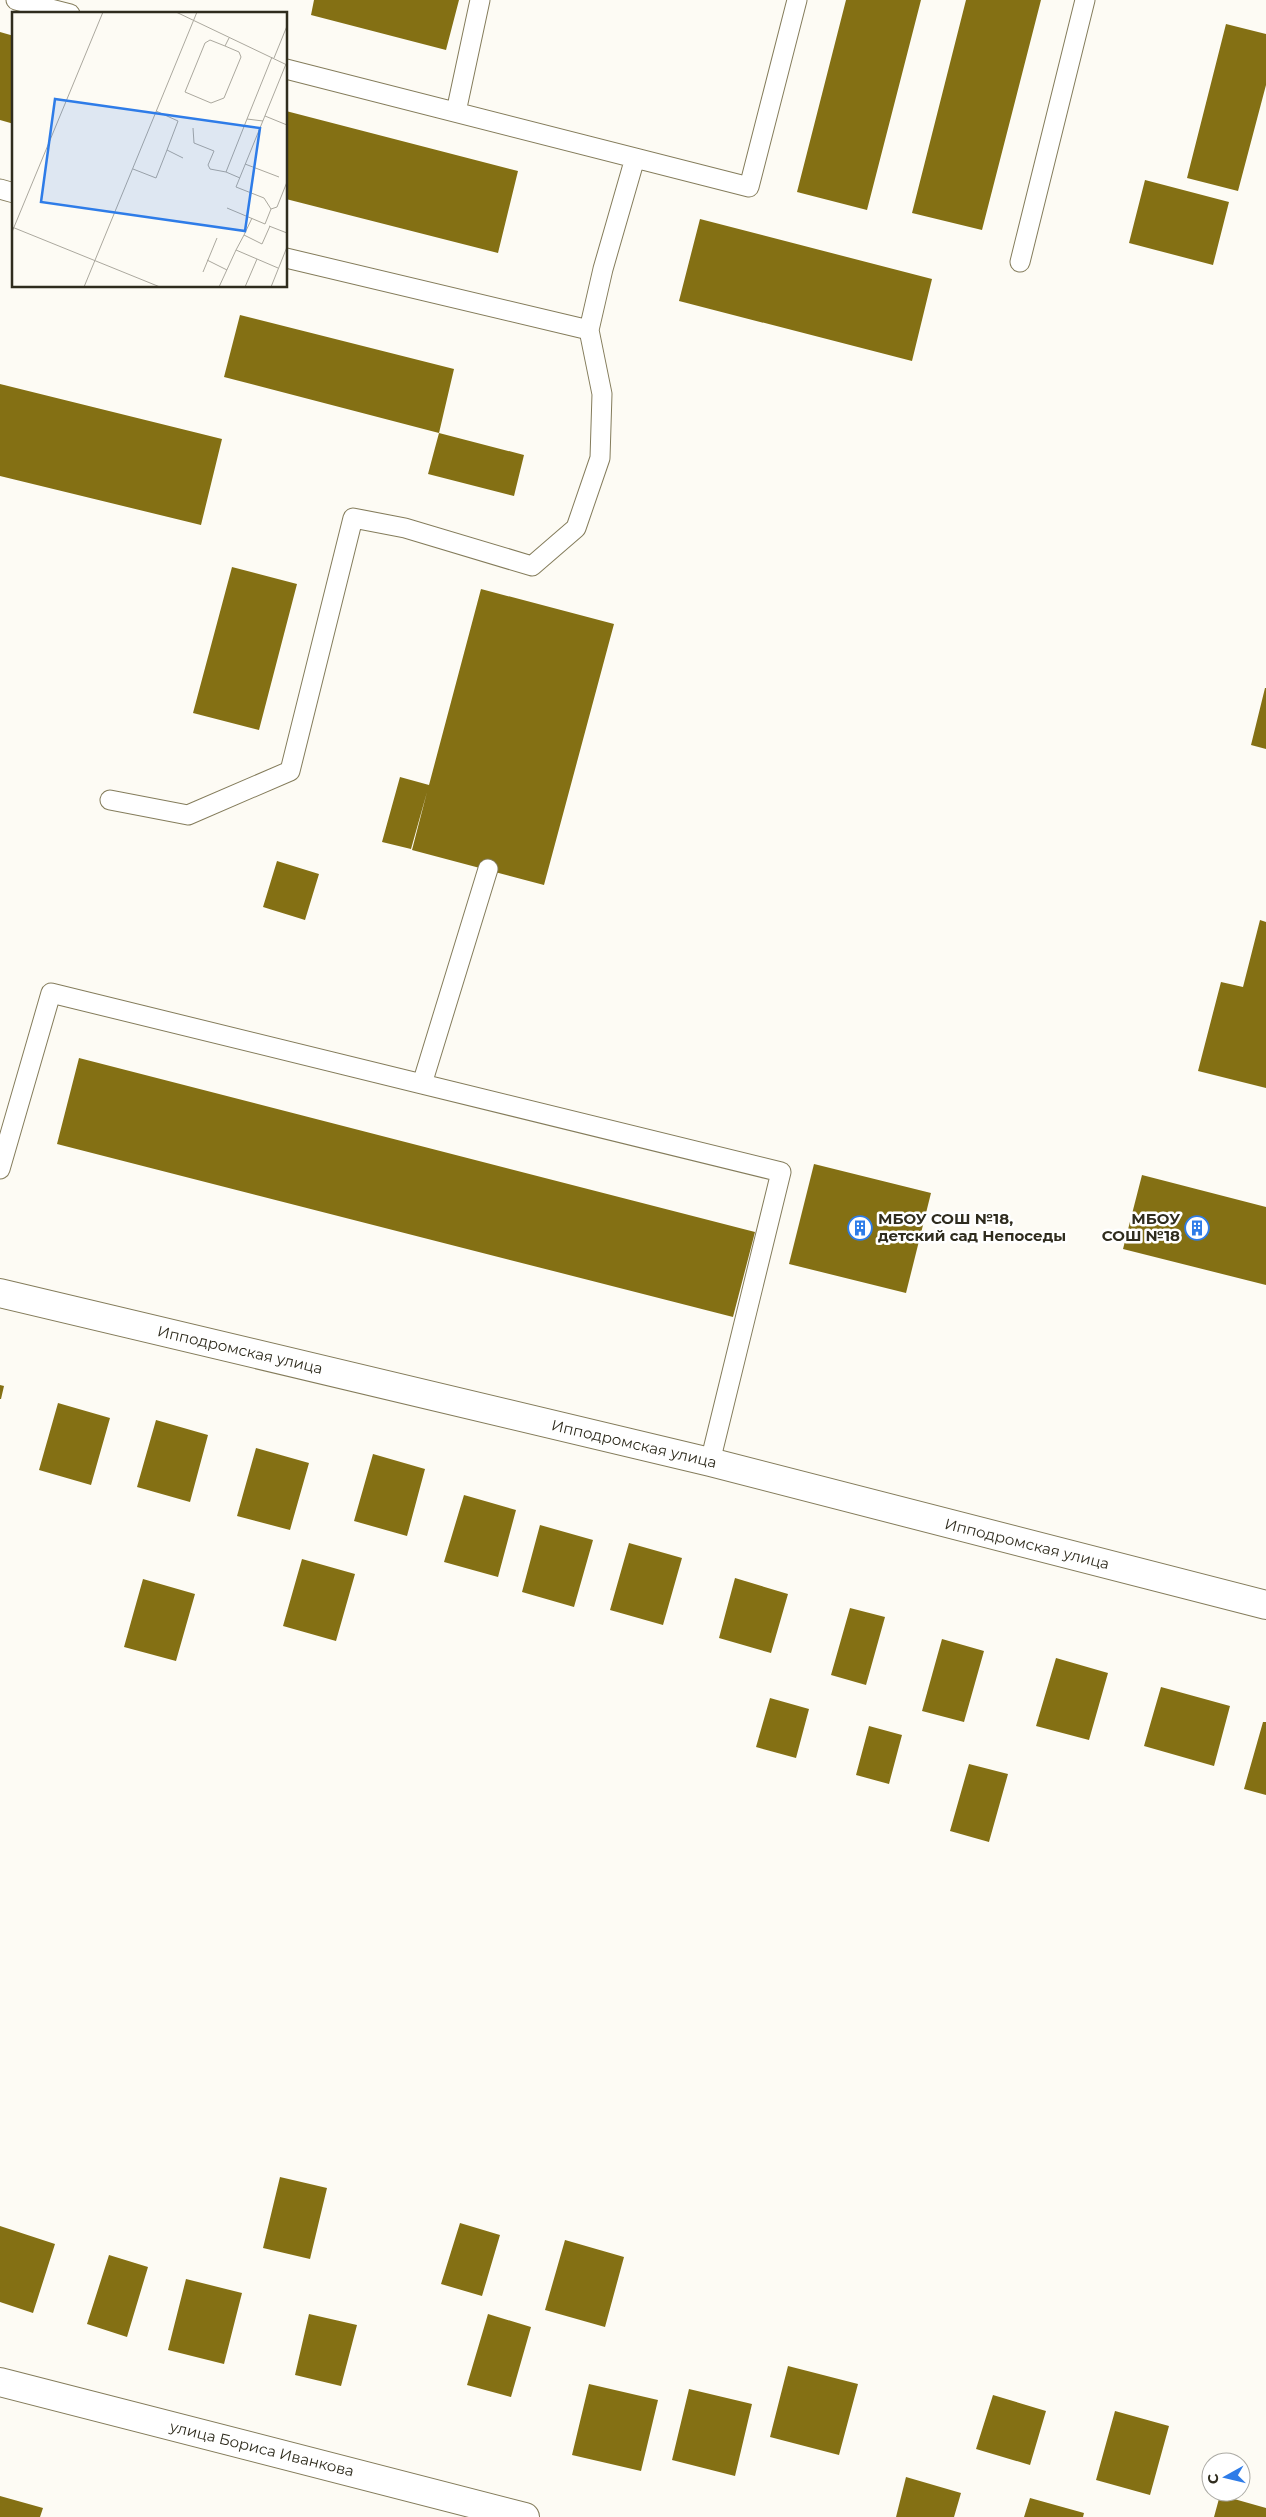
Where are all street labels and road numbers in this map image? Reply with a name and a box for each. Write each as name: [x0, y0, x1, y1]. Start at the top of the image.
street label: Ипподромская улица: [156, 1321, 325, 1378]
street label: Ипподромская улица: [550, 1415, 719, 1472]
street label: Ипподромская улица: [943, 1514, 1111, 1573]
street label: улица Бориса Иванкова: [167, 2416, 356, 2481]

